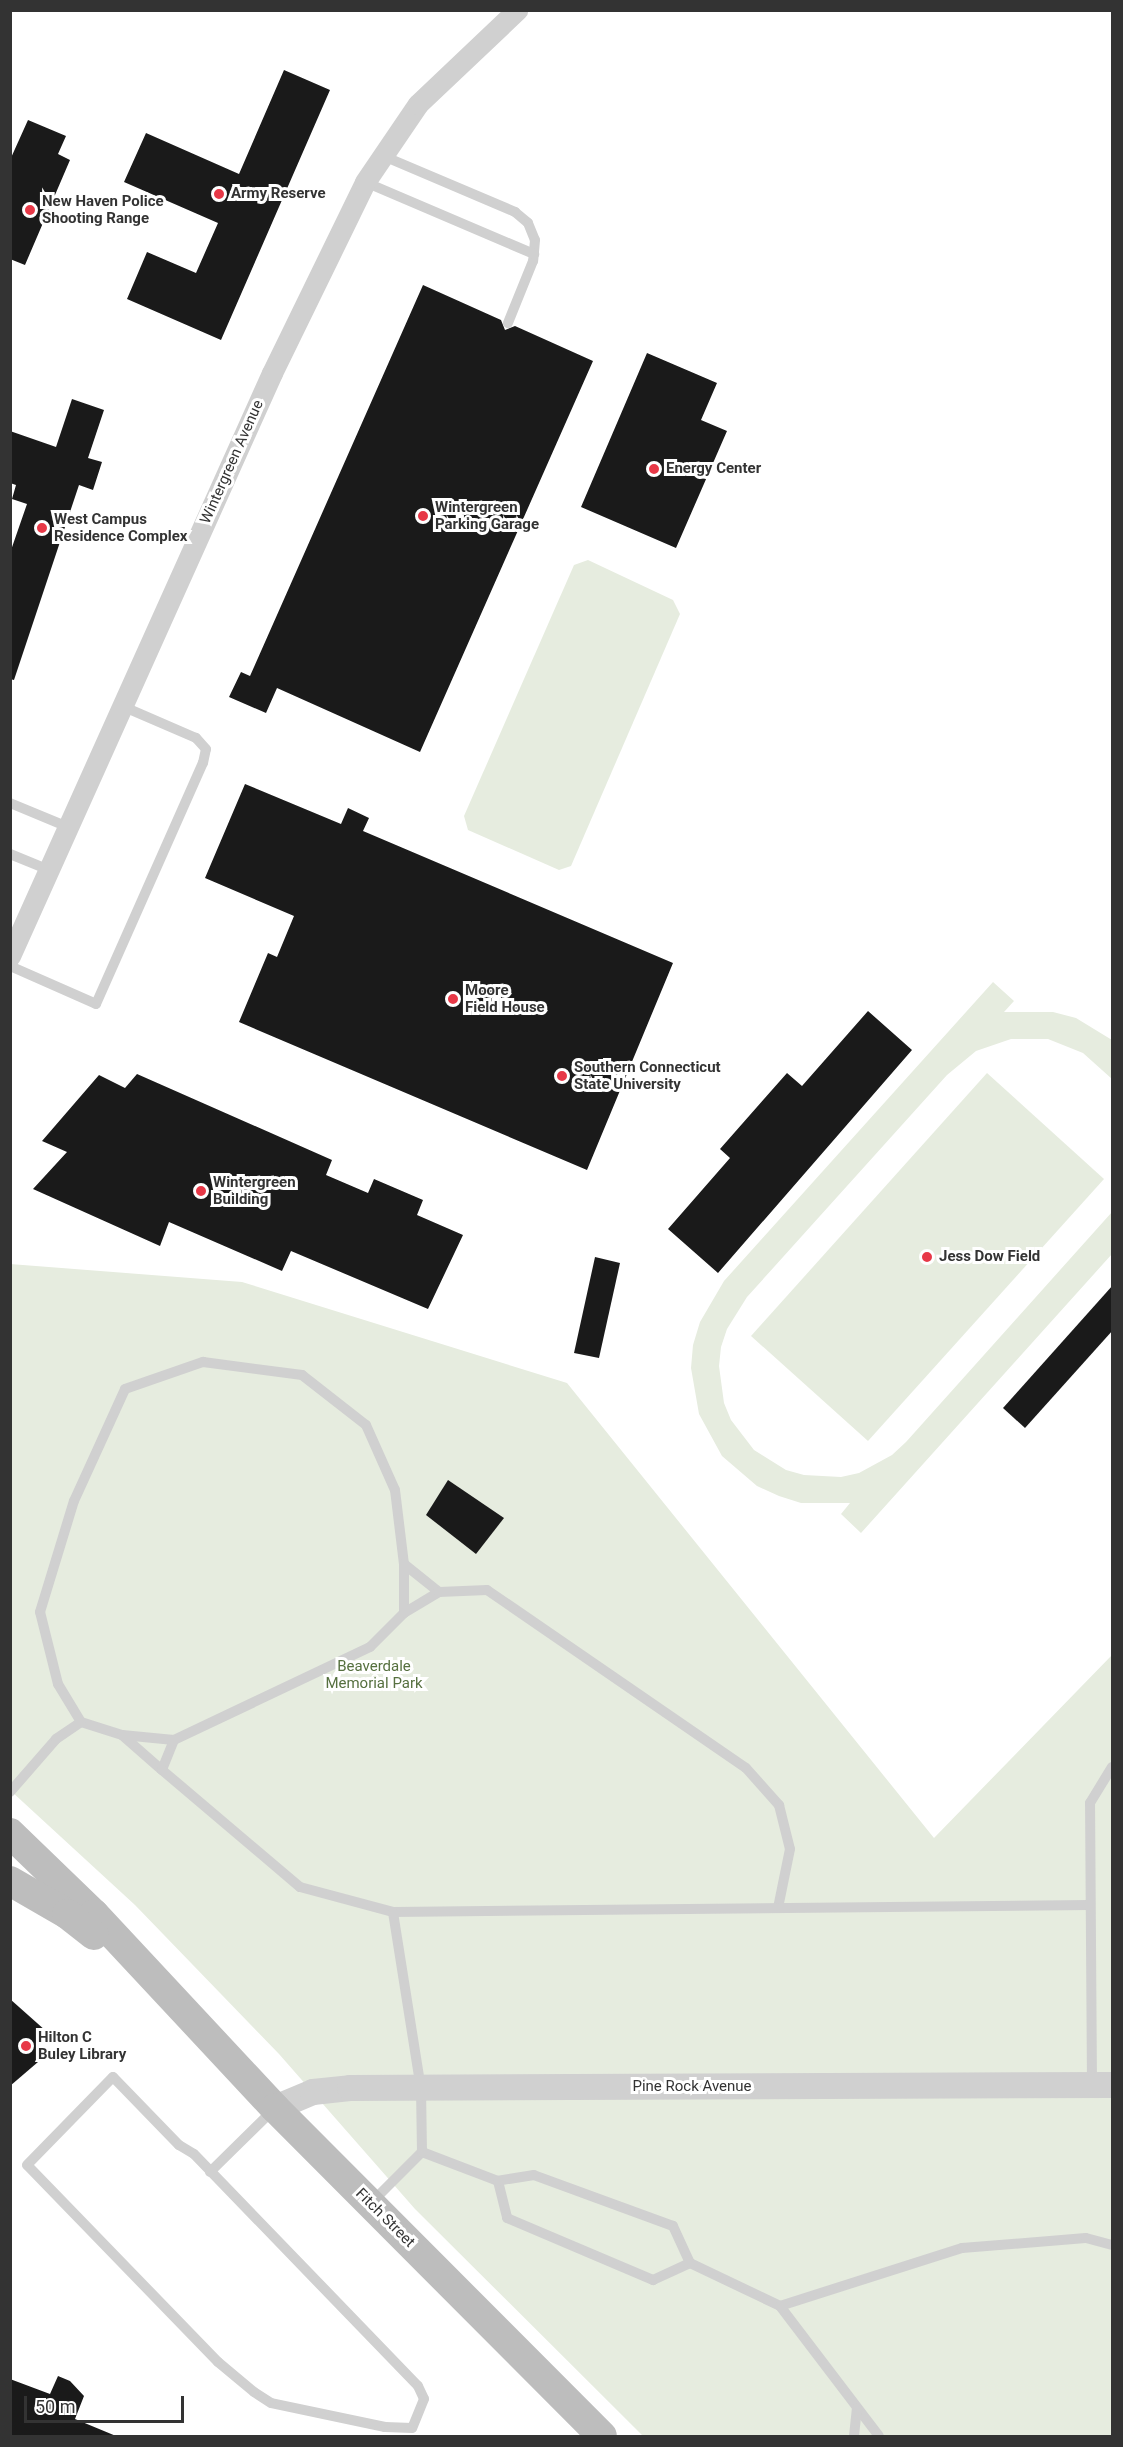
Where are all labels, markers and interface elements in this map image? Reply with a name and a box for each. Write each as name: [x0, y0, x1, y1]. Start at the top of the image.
place label: Army Reserve: [231, 185, 326, 203]
marker: Army Reserve: [212, 187, 226, 201]
place label: New Haven Police Shooting Range: [42, 192, 164, 227]
marker: New Haven Police Shooting Range: [23, 203, 37, 217]
street label: Wintergreen Avenue: [197, 397, 267, 527]
place label: Energy Center: [666, 460, 761, 478]
marker: Energy Center: [647, 462, 661, 476]
place label: Wintergreen Parking Garage: [435, 498, 539, 533]
marker: Wintergreen Parking Garage: [416, 509, 430, 523]
place label: West Campus Residence Complex: [54, 510, 187, 545]
marker: West Campus Residence Complex: [35, 521, 49, 535]
place label: Moore Field House: [465, 981, 545, 1016]
marker: Moore Field House: [446, 992, 460, 1006]
place label: Southern Connecticut State University: [574, 1058, 721, 1093]
marker: Southern Connecticut State University: [555, 1069, 569, 1083]
place label: Wintergreen Building: [213, 1173, 296, 1208]
marker: Wintergreen Building: [194, 1184, 208, 1198]
place label: Jess Dow Field: [939, 1248, 1040, 1266]
marker: Jess Dow Field: [920, 1250, 934, 1264]
park label: Beaverdale Memorial Park: [325, 1657, 423, 1692]
place label: Hilton C Buley Library: [38, 2028, 126, 2063]
marker: Hilton C Buley Library: [19, 2039, 33, 2053]
street label: Pine Rock Avenue: [632, 2078, 752, 2096]
street label: Fitch Street: [352, 2185, 418, 2251]
scale bar: [27, 2384, 188, 2422]
text: 50 m: [35, 2396, 75, 2417]

